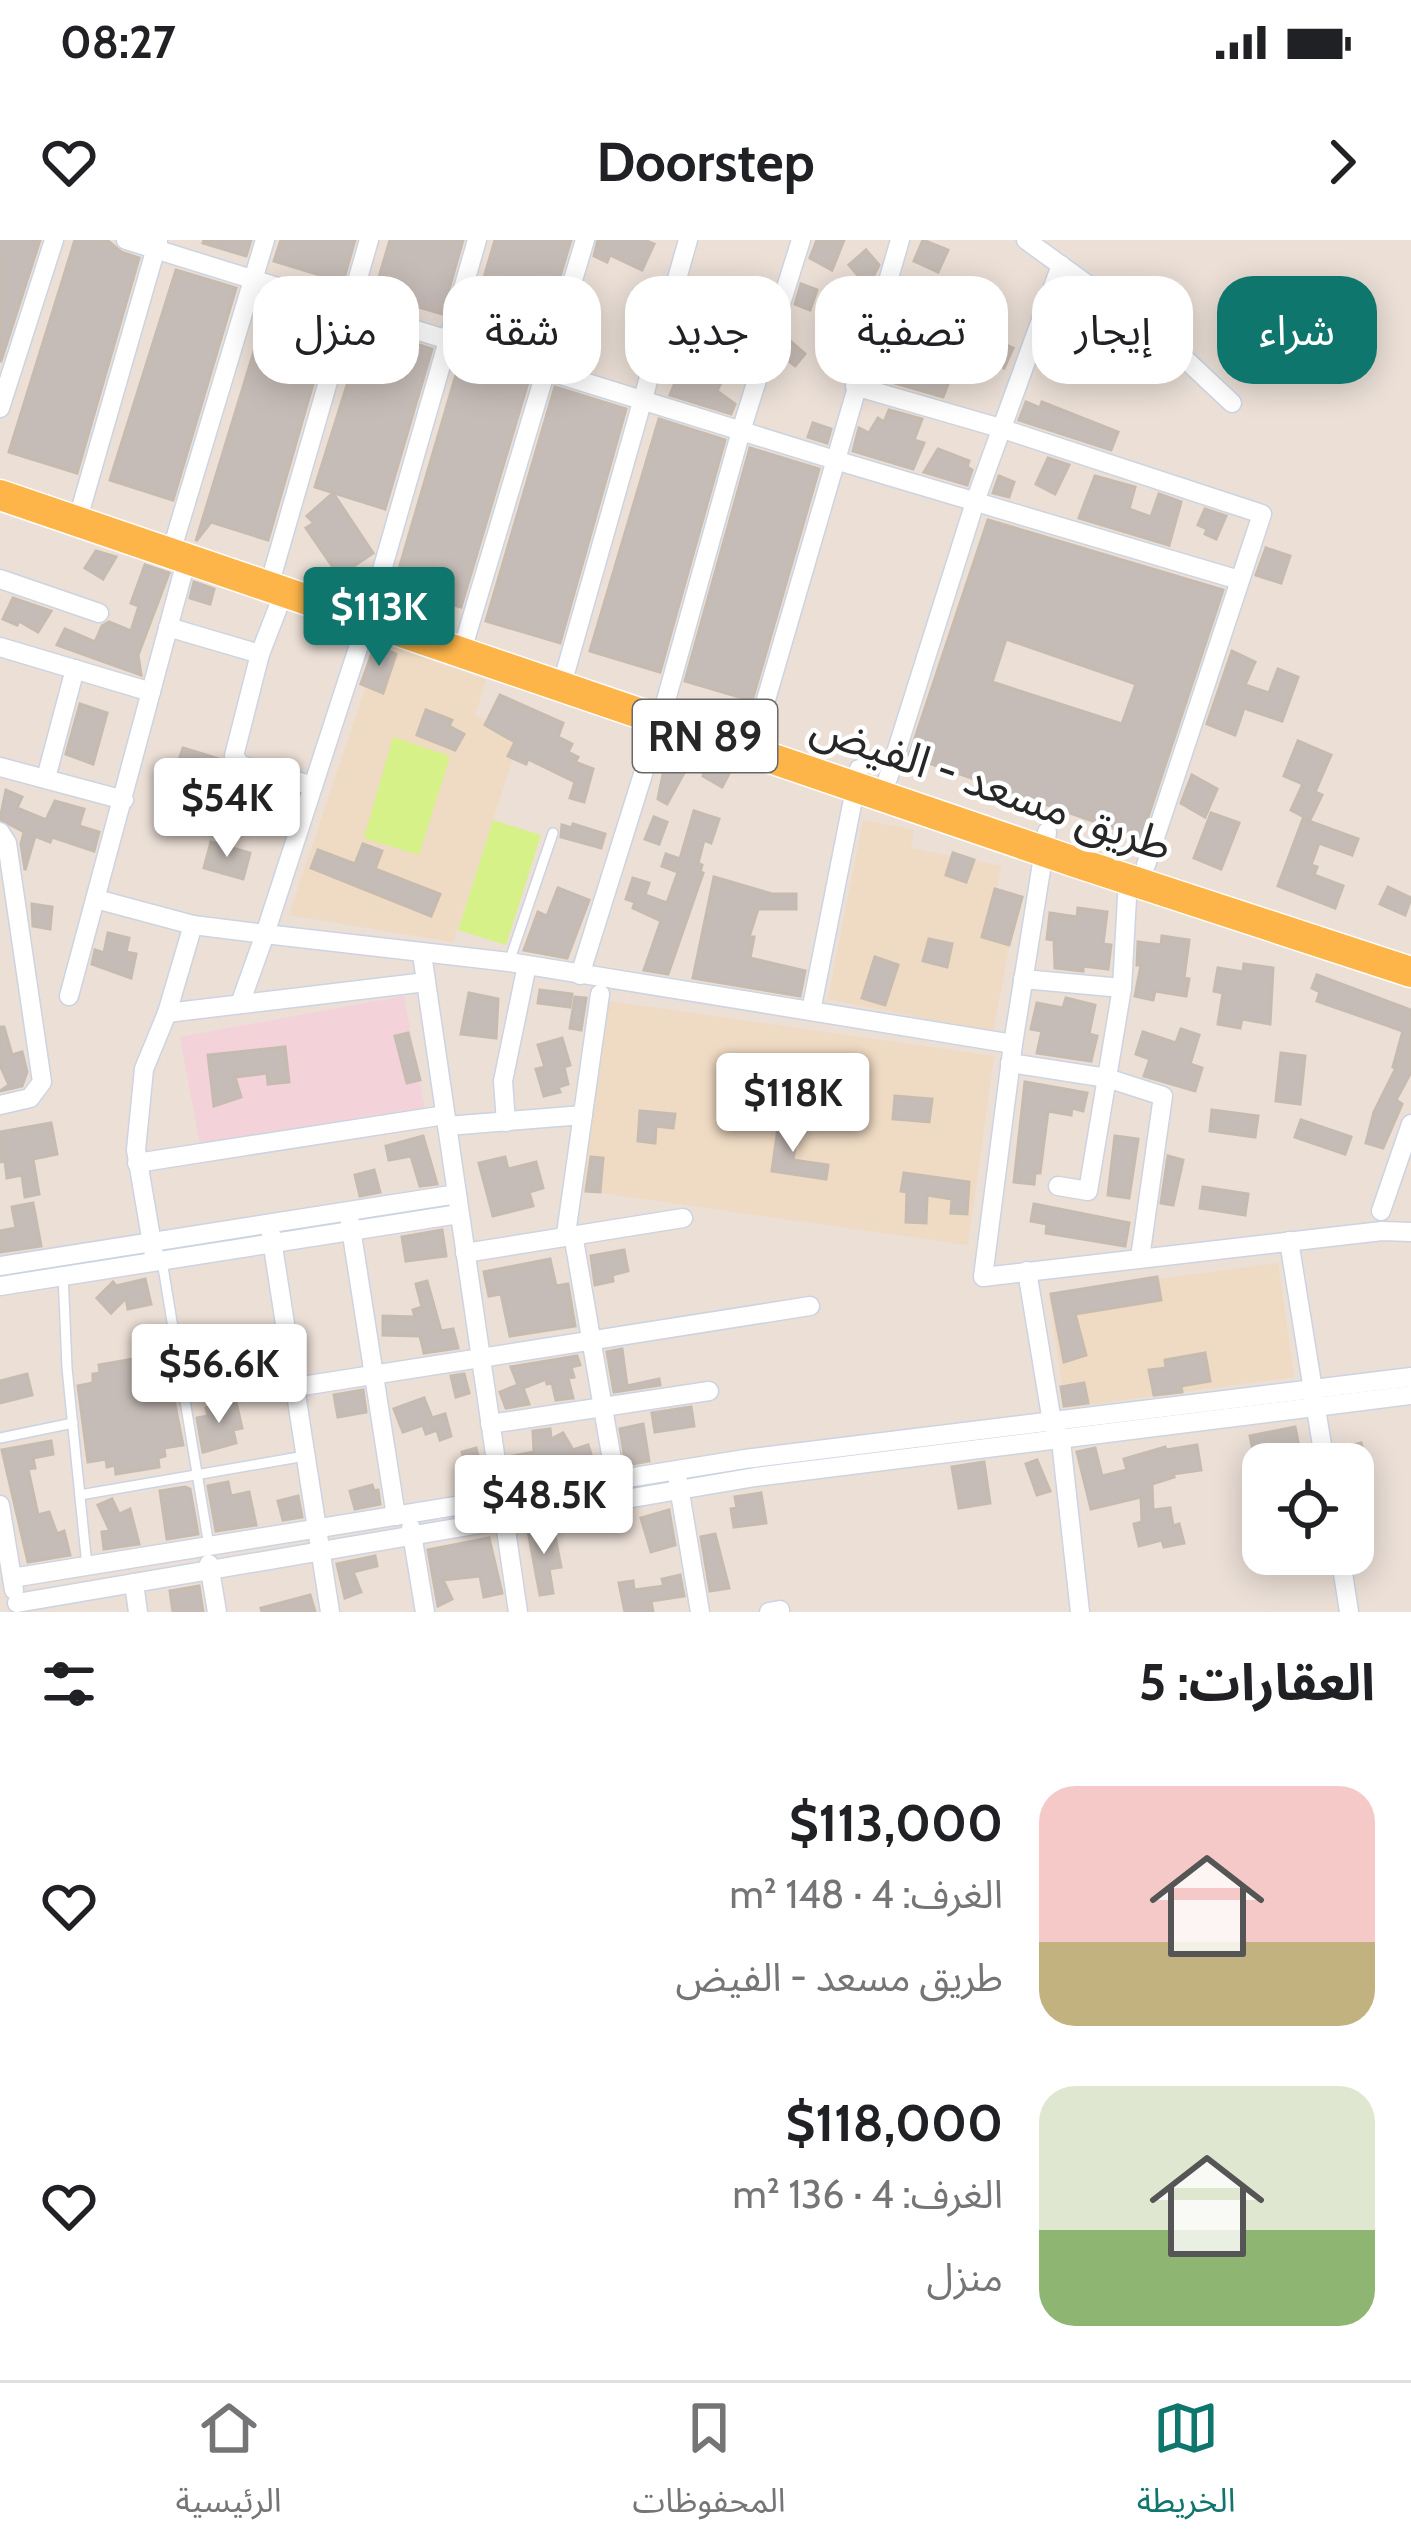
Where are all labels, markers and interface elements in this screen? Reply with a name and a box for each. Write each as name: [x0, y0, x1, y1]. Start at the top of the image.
text: 08:27: [60, 15, 176, 69]
icon: heart: [36, 129, 102, 195]
text: Doorstep: [596, 129, 815, 195]
icon: forward: [1309, 129, 1375, 195]
chip: منزل: [253, 276, 419, 384]
chip: شقة: [443, 276, 601, 384]
chip: جديد: [625, 276, 791, 384]
chip: تصفية: [815, 276, 1008, 384]
chip: إيجار: [1032, 276, 1193, 384]
chip: شراء: [1217, 276, 1377, 384]
pin: $113K: [295, 567, 463, 669]
text: $113K: [331, 582, 427, 630]
street label: طريق مسعد - الفيض: [804, 698, 1179, 873]
road number: RN 89: [633, 700, 777, 772]
pin: $54K: [156, 758, 298, 860]
text: $54K: [181, 773, 273, 821]
pin: $118K: [709, 1053, 877, 1155]
text: $118K: [743, 1068, 843, 1116]
pin: $56.6K: [121, 1324, 317, 1426]
text: $56.6K: [159, 1339, 279, 1387]
map controls: [1242, 1443, 1374, 1575]
button: locate: [1242, 1443, 1374, 1575]
pin: $48.5K: [446, 1455, 642, 1557]
text: $48.5K: [482, 1470, 606, 1518]
icon: filters: [36, 1651, 102, 1717]
text: العقارات: 5: [1139, 1651, 1375, 1713]
text: $113,000: [789, 1792, 1003, 1854]
icon: home: [1135, 1834, 1279, 1978]
text: الغرف: 4 · 148 m²: [730, 1870, 1003, 1918]
icon: heart: [36, 1873, 102, 1939]
text: طريق مسعد - الفيض: [676, 1953, 1003, 2001]
text: $118,000: [786, 2092, 1003, 2154]
icon: home: [1135, 2134, 1279, 2278]
text: الغرف: 4 · 136 m²: [732, 2170, 1003, 2218]
icon: heart: [36, 2173, 102, 2239]
text: منزل: [927, 2253, 1003, 2301]
tab: الرئيسية: [175, 2395, 282, 2536]
tab: المحفوظات: [633, 2395, 786, 2536]
tab: الخريطة: [1137, 2395, 1236, 2536]

